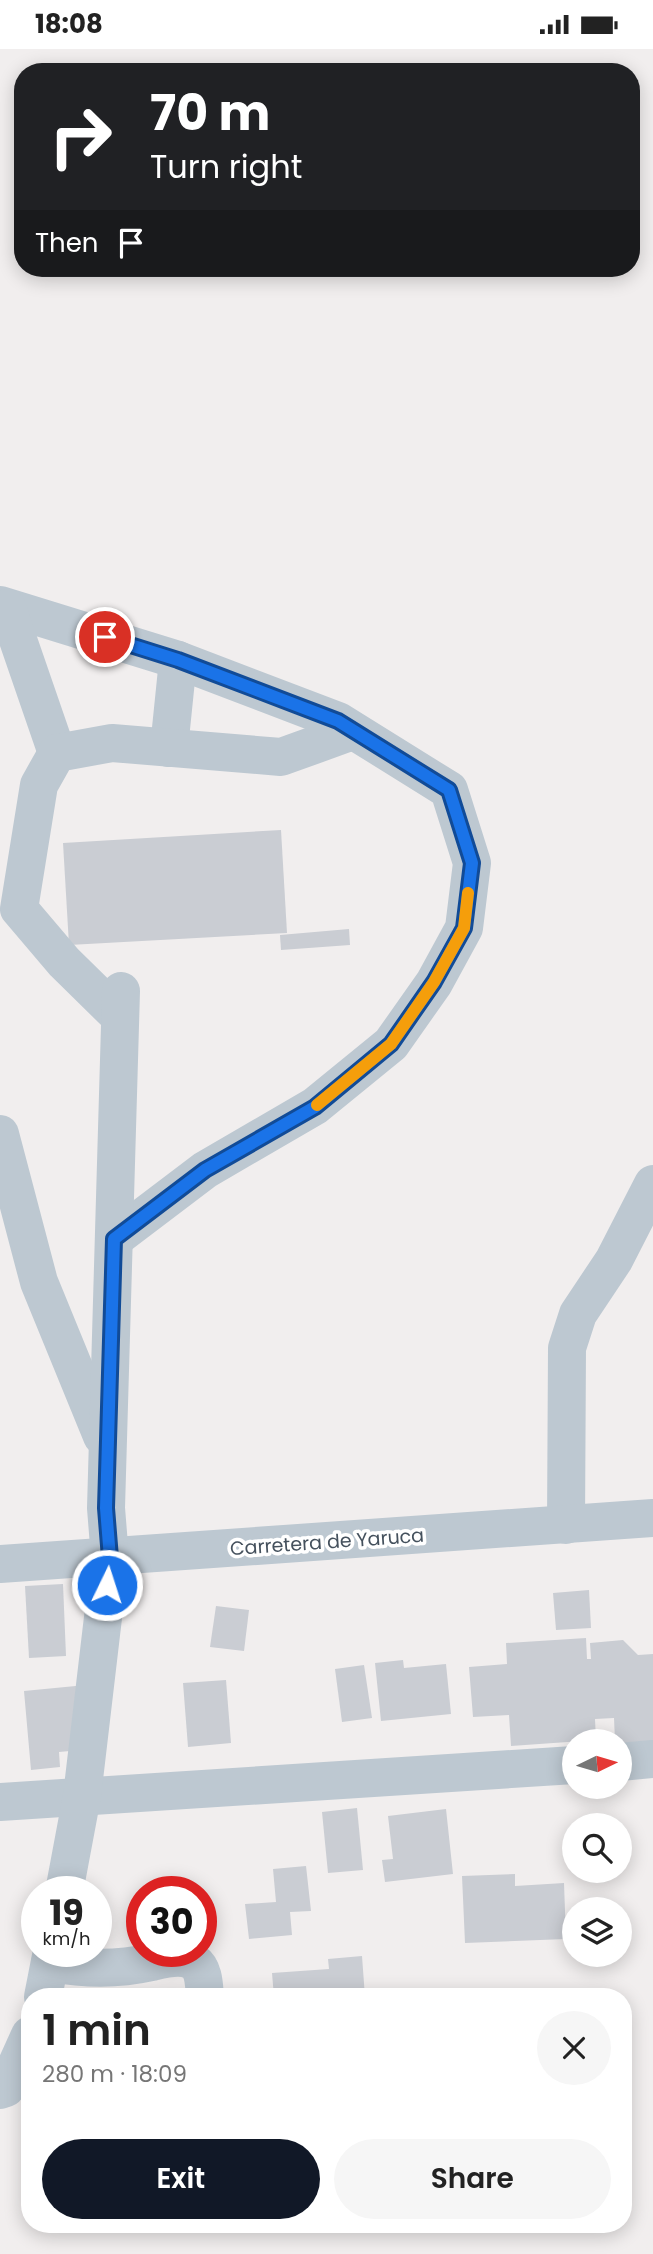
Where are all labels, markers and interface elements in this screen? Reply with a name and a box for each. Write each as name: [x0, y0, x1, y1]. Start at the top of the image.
text: 18:08: [35, 6, 103, 42]
text: 70 m: [150, 79, 270, 147]
icon: right: [35, 91, 126, 182]
text: Turn right: [150, 144, 302, 189]
icon: arrive: [112, 224, 150, 262]
text: Then: [35, 225, 98, 261]
pin: [75, 607, 135, 667]
icon: arrive: [86, 618, 124, 656]
street label: Carretera de Yaruca: [229, 1522, 425, 1562]
position arrow: [70, 1548, 144, 1622]
north arrow: [562, 1729, 632, 1799]
map controls: [562, 1729, 632, 1967]
button: search: [562, 1813, 632, 1883]
speed limit sign: 30: [126, 1876, 217, 1967]
text: 19: [49, 1888, 84, 1937]
button: layers: [562, 1897, 632, 1967]
text: km/h: [43, 1926, 90, 1951]
text: 1 min: [42, 2001, 151, 2060]
button: close: [537, 2011, 611, 2085]
text: 280 m · 18:09: [42, 2058, 187, 2090]
button: Exit: [42, 2139, 320, 2219]
button: Share: [334, 2139, 611, 2219]

